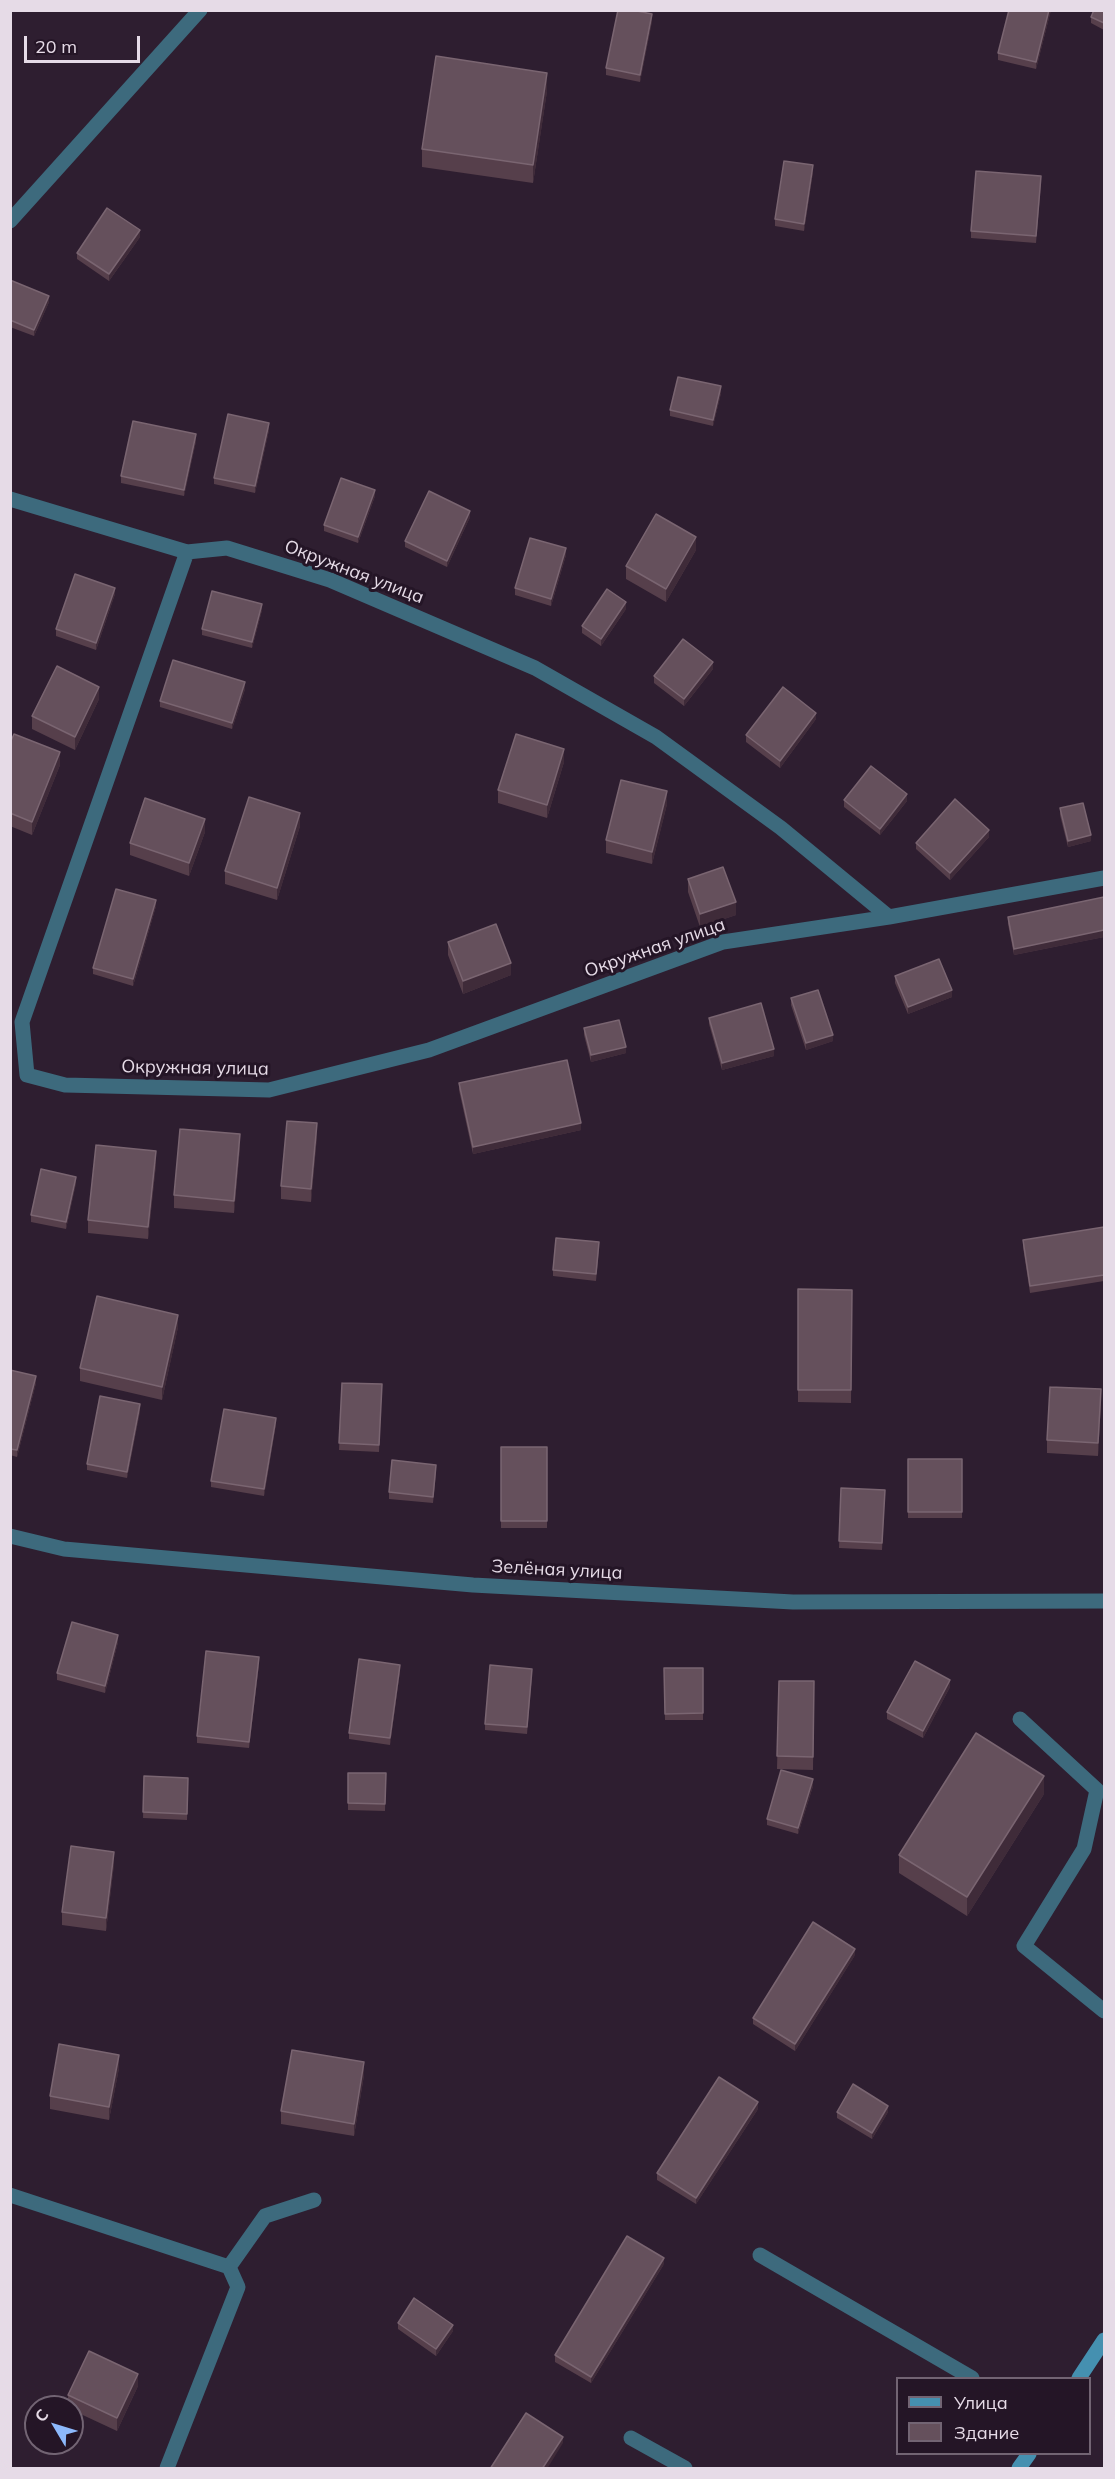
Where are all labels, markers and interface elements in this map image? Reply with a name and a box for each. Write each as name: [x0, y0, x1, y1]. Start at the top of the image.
scale bar: [27, 24, 142, 62]
text: 20 m: [35, 35, 77, 58]
street label: Окружная улица: [281, 535, 427, 609]
street label: Окружная улица: [582, 914, 728, 982]
street label: Окружная улица: [121, 1056, 269, 1080]
street label: Зелёная улица: [491, 1556, 623, 1584]
legend: [896, 2377, 1091, 2455]
text: Улица: [954, 2391, 1008, 2414]
north arrow: [24, 2395, 84, 2455]
text: С: [30, 2405, 53, 2426]
text: Здание: [954, 2421, 1019, 2444]

